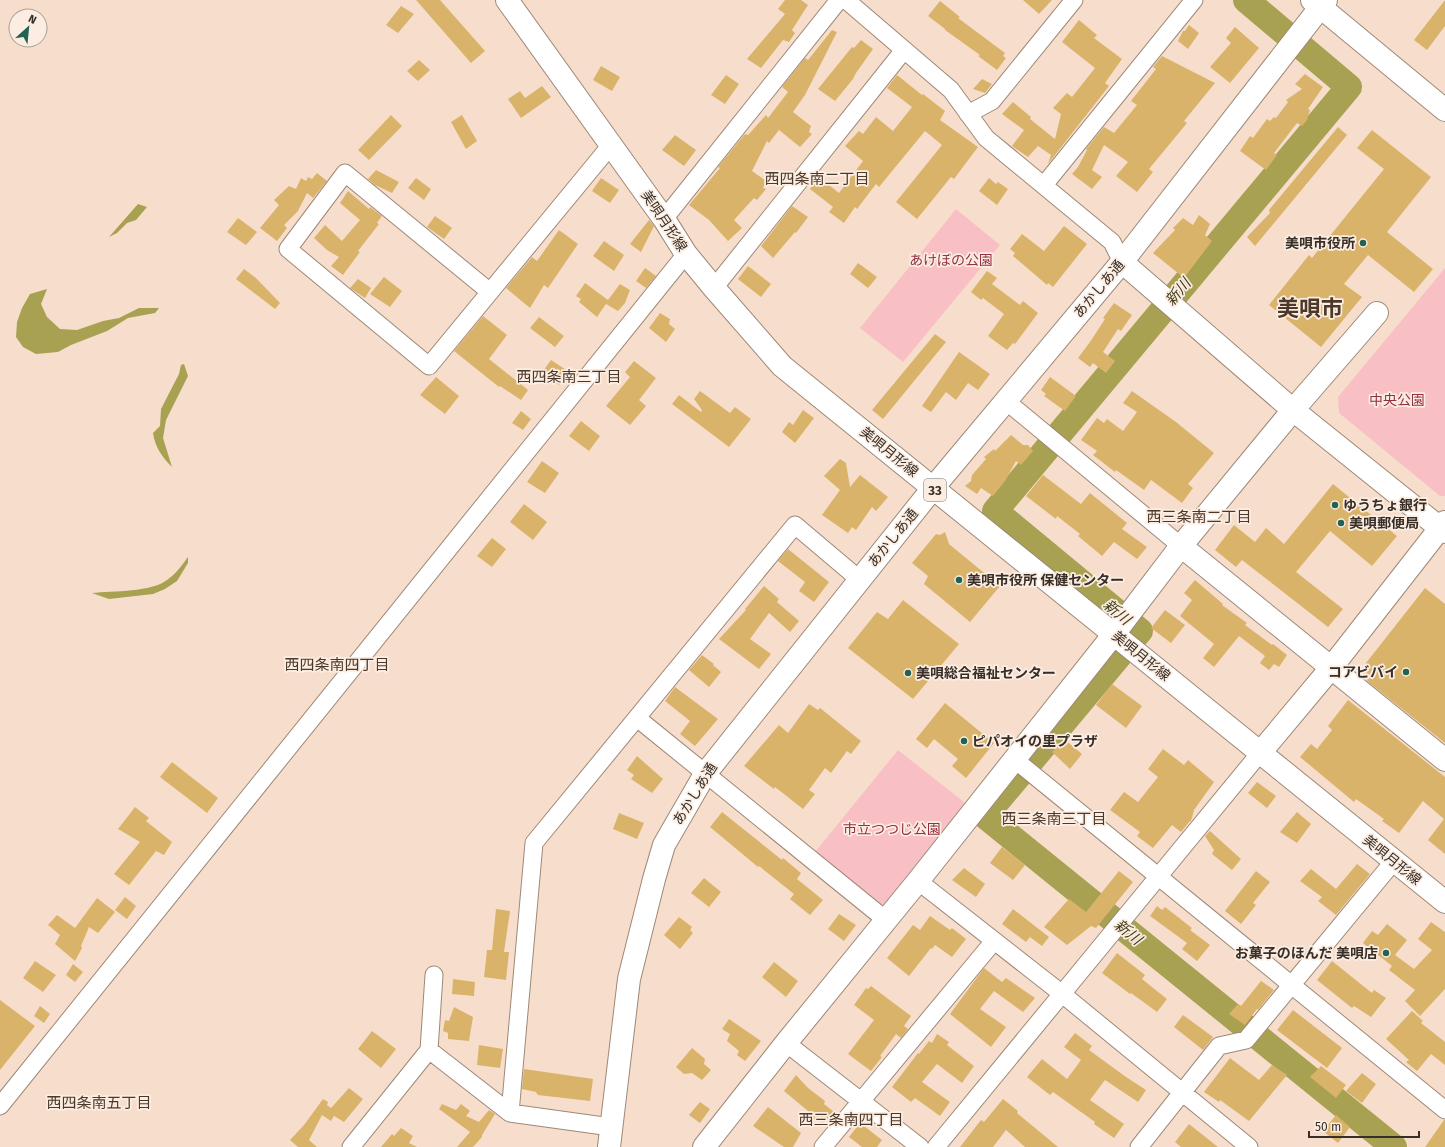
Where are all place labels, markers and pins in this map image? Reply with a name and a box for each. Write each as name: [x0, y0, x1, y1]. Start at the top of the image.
place label: 美唄市役所: [1285, 235, 1355, 252]
marker: 美唄市役所: [1358, 238, 1368, 248]
place label: ゆうちょ銀行: [1343, 497, 1427, 514]
marker: ゆうちょ銀行: [1330, 500, 1340, 510]
place label: 美唄郵便局: [1349, 515, 1419, 532]
marker: 美唄郵便局: [1336, 518, 1346, 528]
place label: 美唄市役所 保健センター: [967, 572, 1124, 589]
marker: 美唄市役所 保健センター: [954, 575, 964, 585]
place label: コアビバイ: [1328, 664, 1398, 681]
place label: 美唄総合福祉センター: [916, 665, 1056, 682]
marker: コアビバイ: [1401, 667, 1411, 677]
marker: 美唄総合福祉センター: [903, 668, 913, 678]
place label: ピパオイの里プラザ: [972, 733, 1098, 750]
marker: ピパオイの里プラザ: [959, 736, 969, 746]
place label: お菓子のほんだ 美唄店: [1235, 945, 1378, 962]
marker: お菓子のほんだ 美唄店: [1381, 948, 1391, 958]

